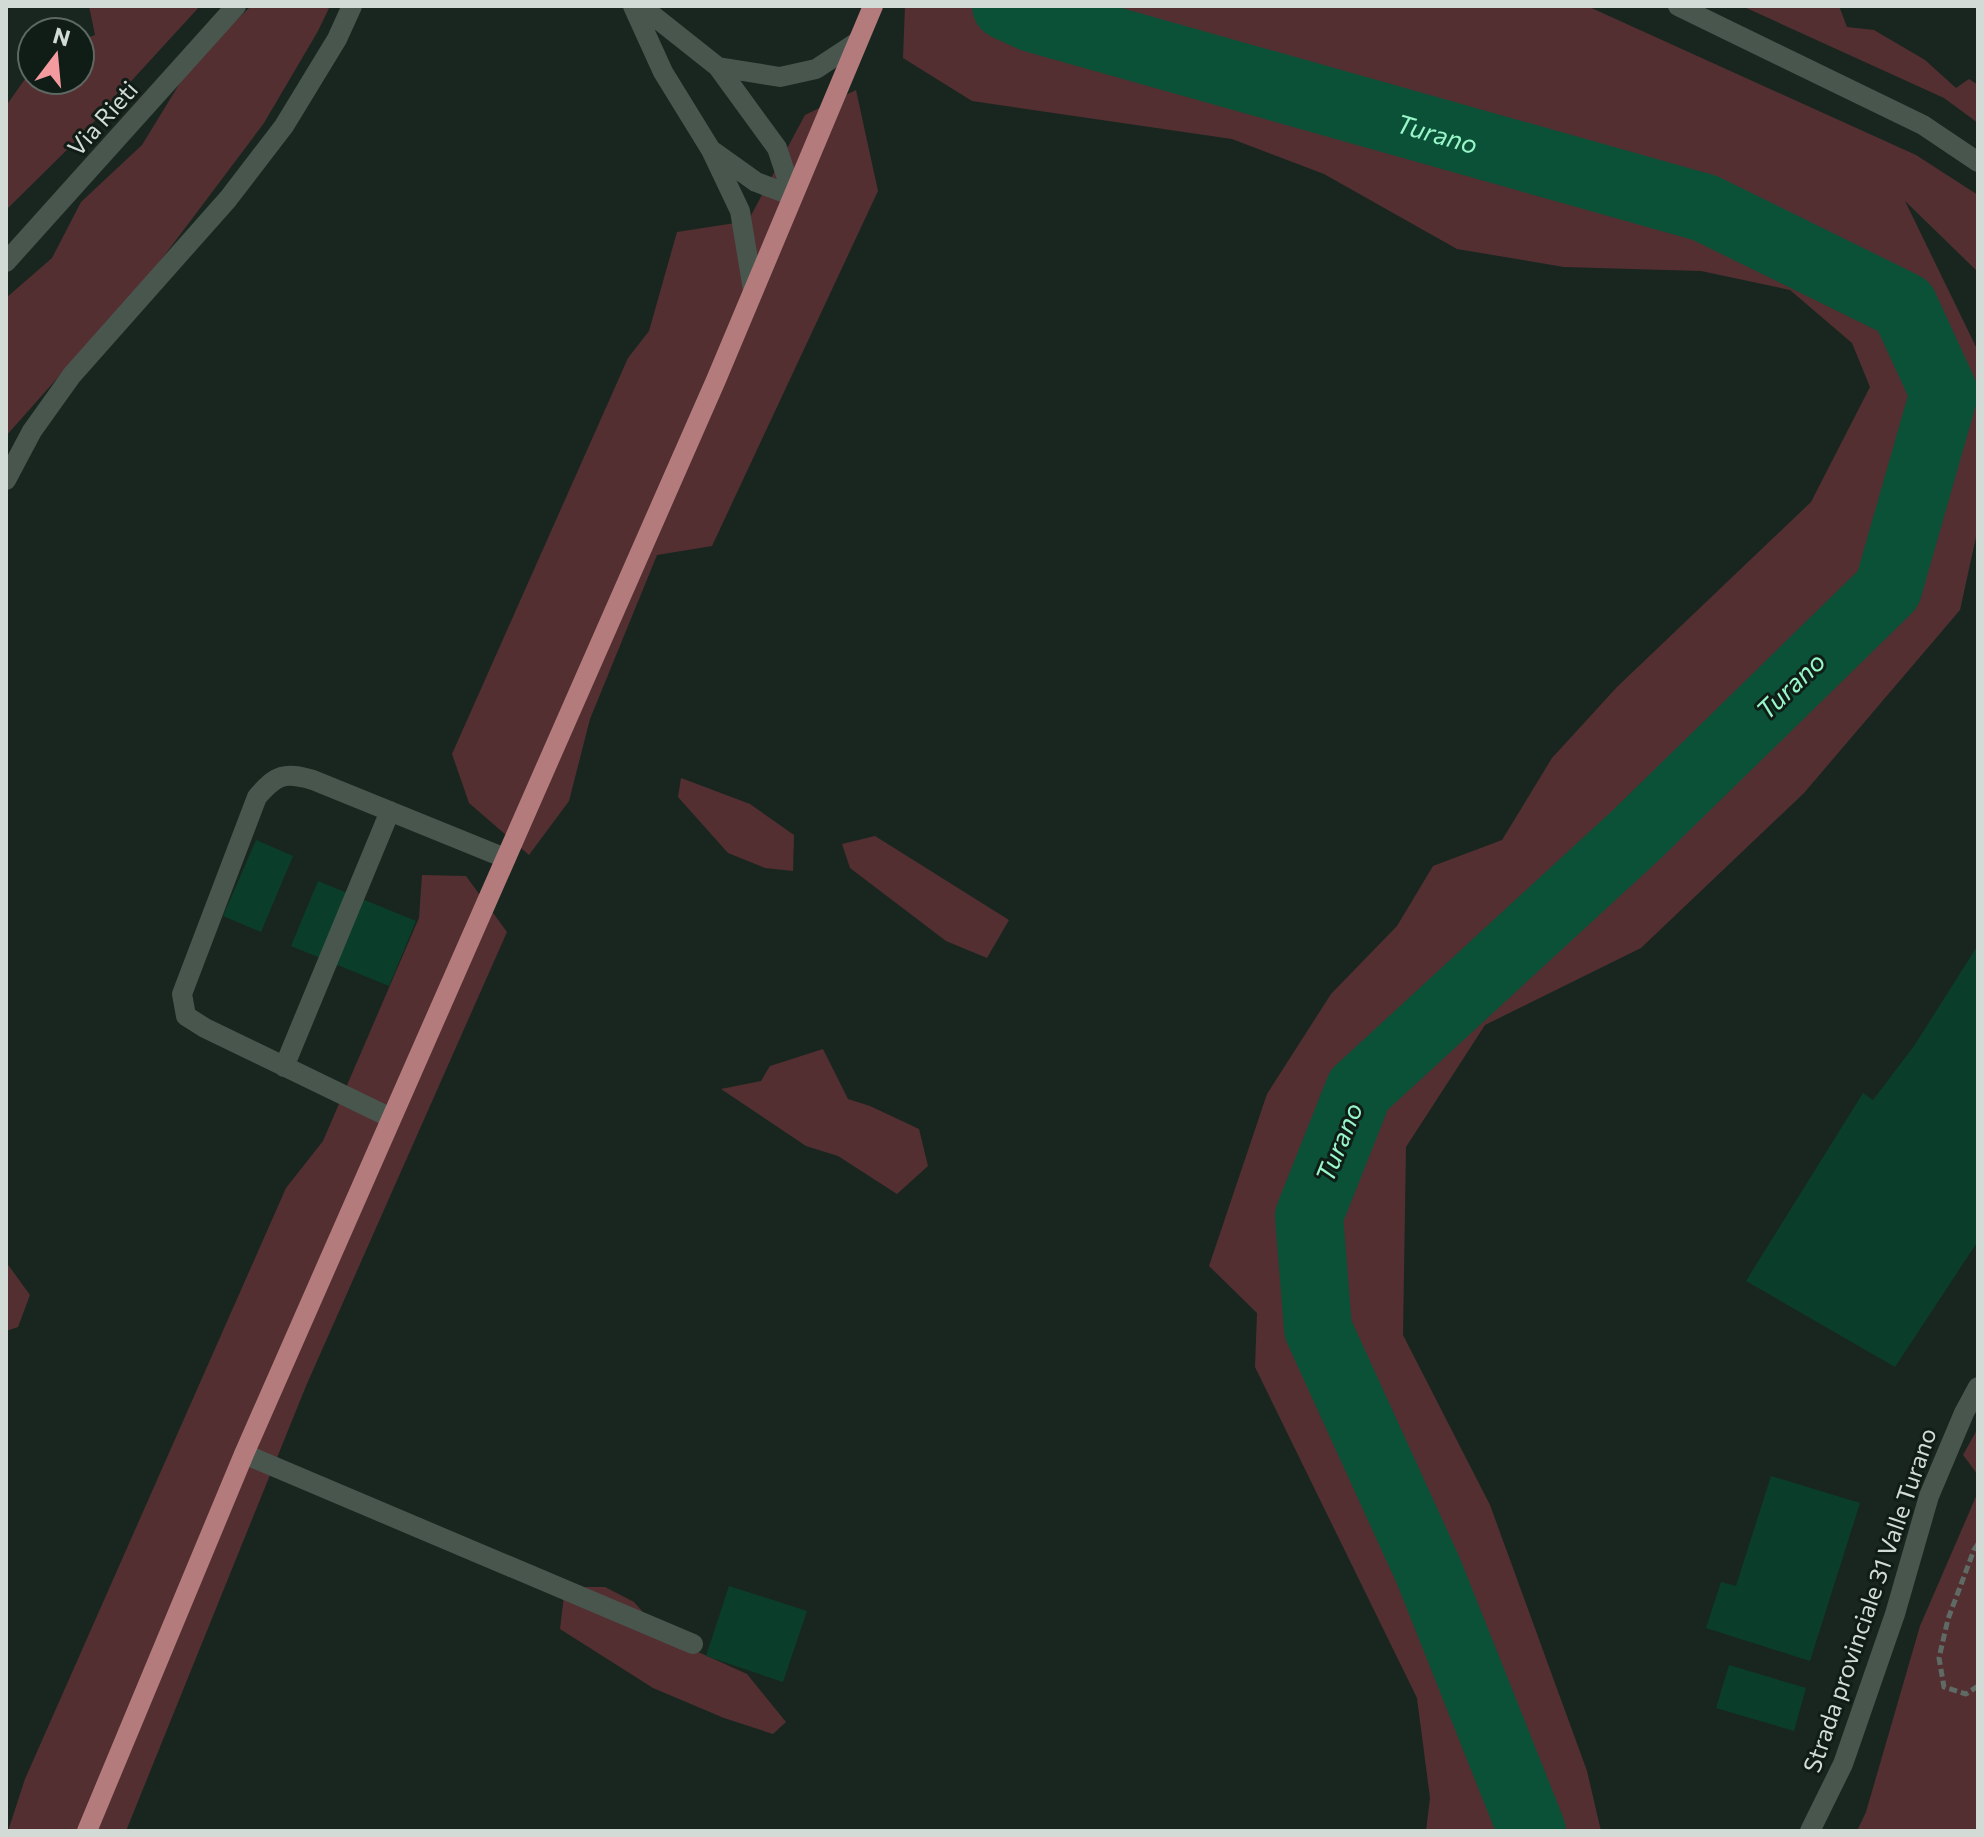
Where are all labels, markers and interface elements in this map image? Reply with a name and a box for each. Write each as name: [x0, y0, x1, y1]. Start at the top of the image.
north arrow: [16, 16, 96, 96]
text: N: [50, 21, 73, 52]
street label: Via Rieti: [61, 75, 143, 161]
water label: Turano: [1393, 106, 1482, 159]
water label: Turano: [1749, 645, 1831, 725]
water label: Turano: [1308, 1098, 1368, 1186]
street label: Strada provinciale 31 Valle Turano: [1796, 1424, 1942, 1776]

